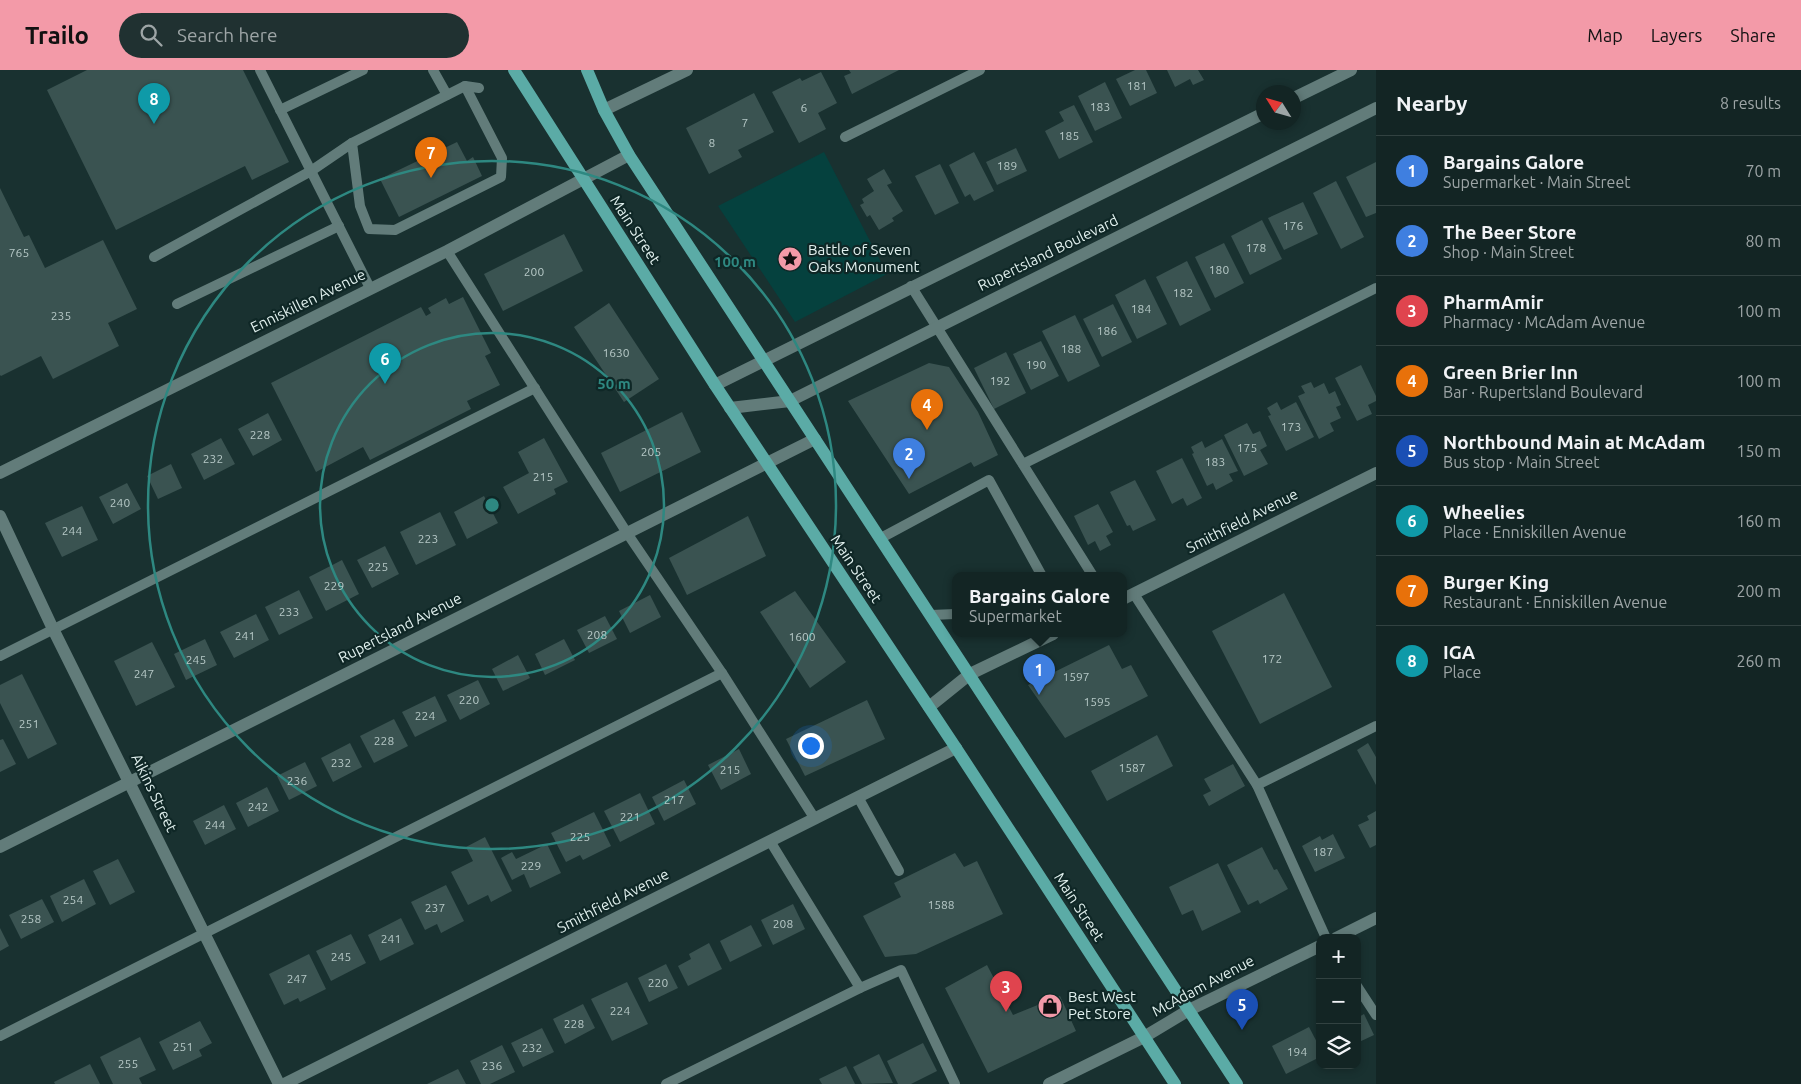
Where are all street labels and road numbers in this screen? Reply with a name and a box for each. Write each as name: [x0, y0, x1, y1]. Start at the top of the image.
street label: Main Street: [607, 192, 664, 267]
street label: Rupertsland Boulevard: [975, 211, 1121, 294]
street label: Enniskillen Avenue: [248, 265, 368, 336]
street label: Smithfield Avenue: [1183, 485, 1301, 556]
street label: Main Street: [827, 532, 885, 606]
street label: Rupertsland Avenue: [335, 589, 464, 666]
street label: Aikins Street: [128, 751, 181, 835]
street label: Smithfield Avenue: [554, 865, 672, 936]
street label: Main Street: [1051, 869, 1108, 944]
street label: McAdam Avenue: [1149, 951, 1257, 1020]

